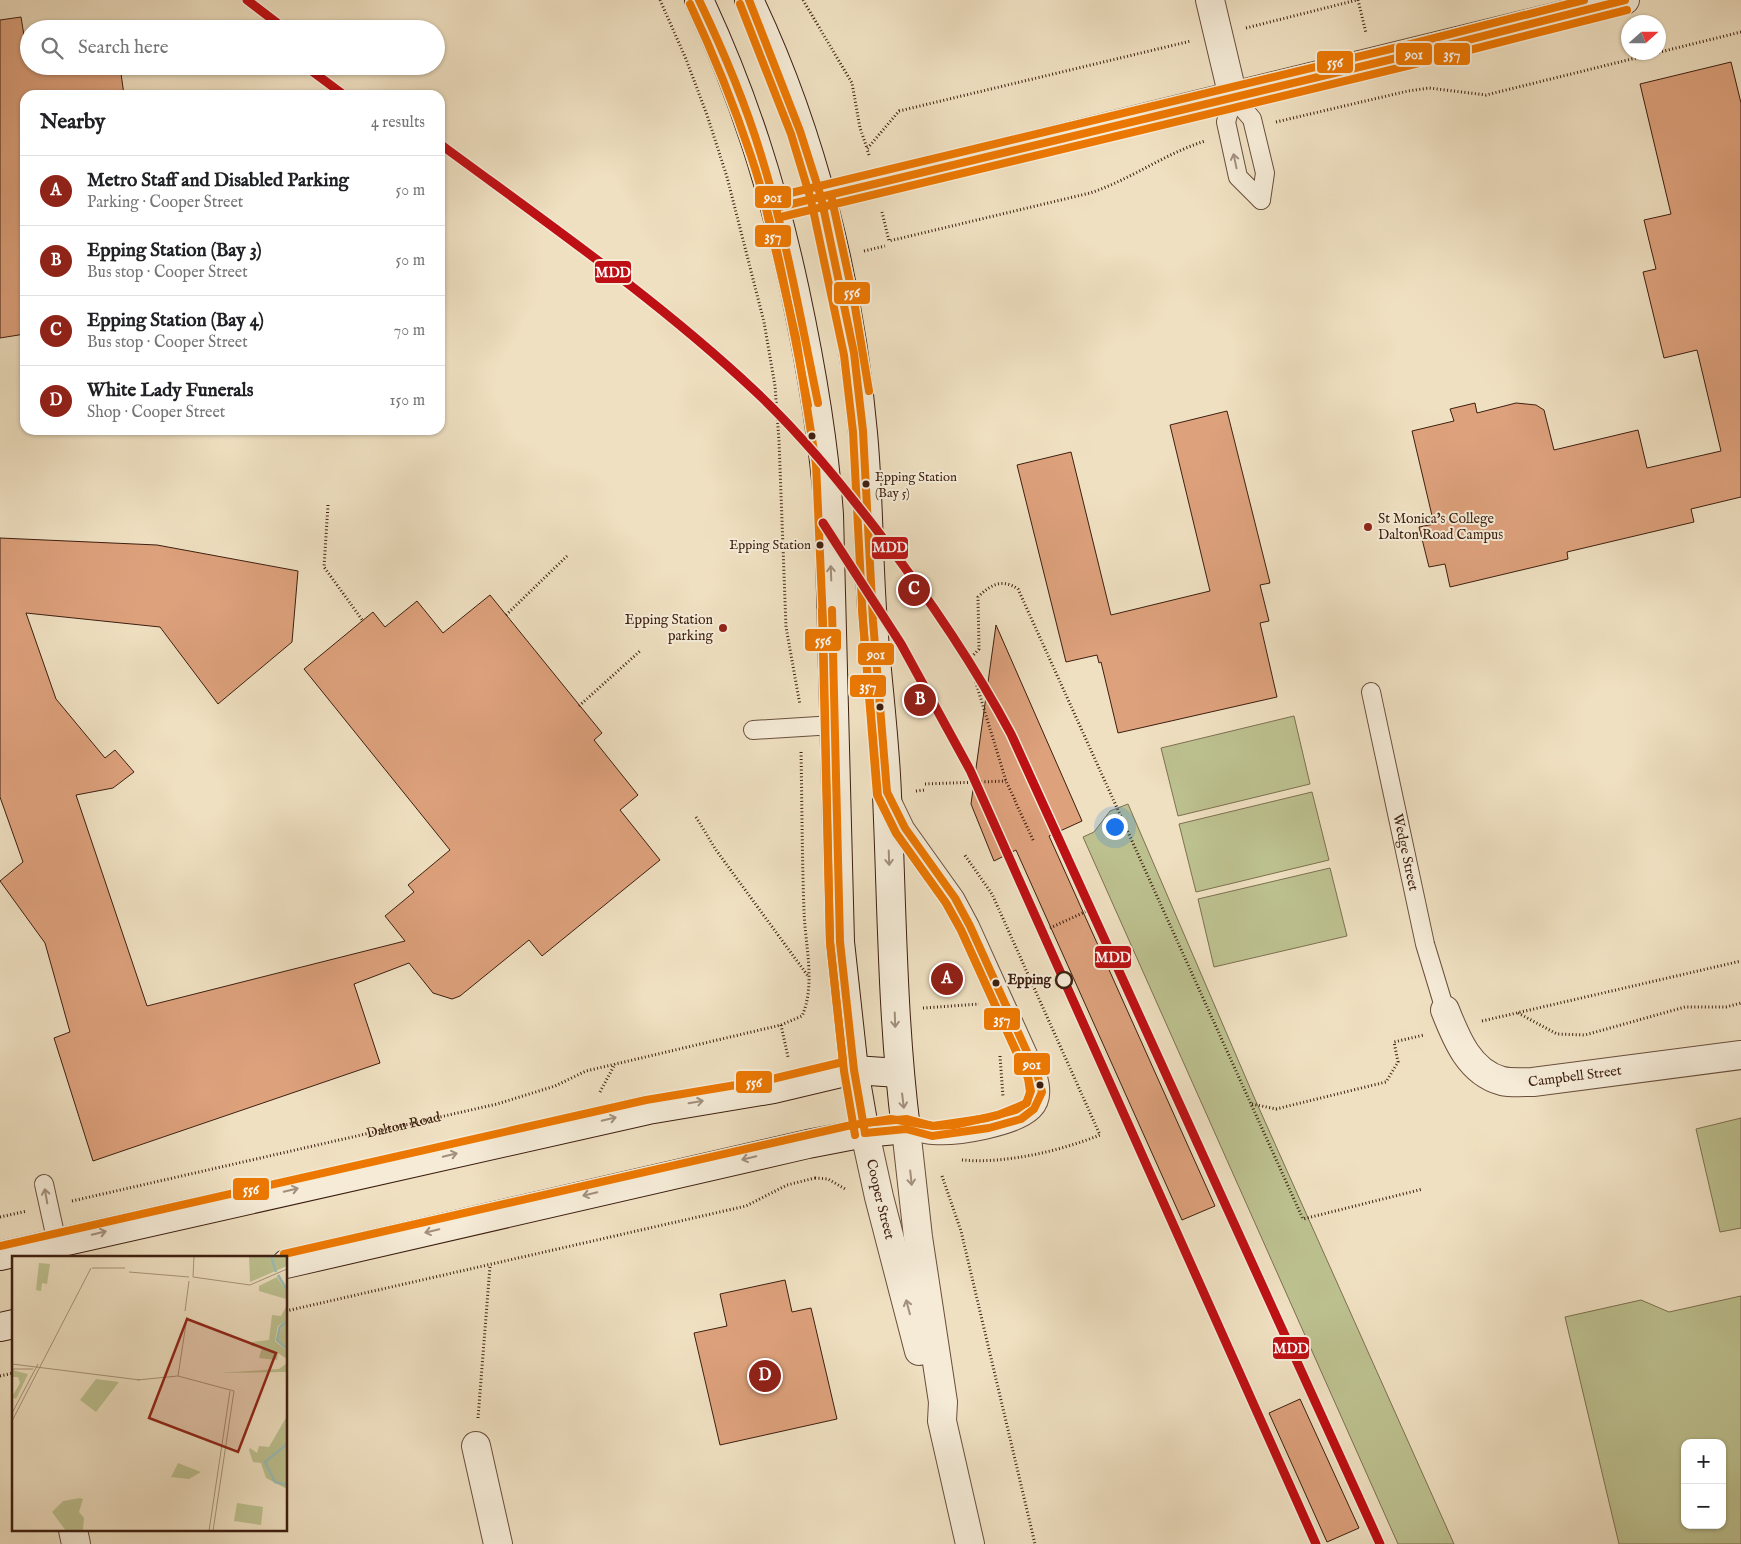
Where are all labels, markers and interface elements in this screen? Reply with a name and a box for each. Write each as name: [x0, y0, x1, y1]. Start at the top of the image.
north arrow: [1621, 15, 1666, 60]
search box: [20, 20, 445, 75]
icon: search: [38, 34, 66, 62]
text: Search here: [78, 36, 169, 60]
line badge: 901: [1395, 42, 1433, 66]
line badge: 357: [1433, 42, 1471, 66]
text: 901: [1404, 46, 1423, 64]
text: 357: [1444, 46, 1461, 64]
line badge: 556: [1316, 50, 1354, 74]
text: 556: [1327, 54, 1344, 72]
text: Nearby: [40, 109, 105, 136]
text: 4 results: [371, 113, 425, 133]
one-way arrow: [1230, 154, 1239, 170]
text: Metro Staff and Disabled Parking: [87, 169, 349, 193]
text: A: [51, 181, 61, 201]
text: 50 m: [396, 181, 425, 201]
line badge: 901: [754, 185, 792, 209]
text: 901: [763, 189, 782, 207]
text: Parking · Cooper Street: [87, 193, 243, 213]
line badge: 357: [754, 224, 792, 248]
text: 357: [765, 228, 782, 246]
text: Epping Station (Bay 3): [87, 239, 262, 263]
text: B: [51, 251, 61, 271]
text: 50 m: [396, 251, 425, 271]
line badge: MDD: [594, 260, 632, 284]
text: Bus stop · Cooper Street: [87, 263, 248, 283]
text: MDD: [595, 264, 631, 282]
line badge: 556: [833, 281, 871, 305]
text: 556: [844, 284, 861, 302]
text: Epping Station (Bay 4): [87, 309, 264, 333]
text: C: [50, 321, 62, 341]
text: 70 m: [394, 321, 425, 341]
text: Bus stop · Cooper Street: [87, 333, 248, 353]
text: White Lady Funerals: [87, 379, 253, 403]
text: D: [50, 391, 62, 411]
text: 150 m: [390, 391, 425, 411]
text: Shop · Cooper Street: [87, 403, 225, 423]
unlabelled marker: [807, 431, 817, 441]
place label: Epping Station (Bay 5): [875, 469, 957, 502]
marker: Epping Station (Bay 5): [861, 479, 871, 489]
place label: St Monica's College Dalton Road Campus: [1378, 510, 1503, 544]
marker: St Monica's College Dalton Road Campus: [1362, 521, 1374, 533]
line badge: MDD: [871, 536, 909, 560]
place label: Epping Station: [729, 537, 811, 554]
text: MDD: [872, 539, 908, 557]
marker: Epping Station: [815, 540, 825, 550]
one-way arrow: [826, 565, 836, 582]
pin: C: [898, 571, 930, 609]
place label: Epping Station parking: [625, 611, 714, 645]
marker: Epping Station parking: [717, 622, 729, 634]
line badge: 556: [804, 628, 842, 652]
text: 556: [815, 632, 832, 650]
line badge: 901: [857, 642, 895, 666]
text: 901: [866, 646, 885, 664]
line badge: 357: [849, 674, 887, 698]
text: 357: [860, 678, 877, 696]
pin: B: [904, 681, 936, 719]
unlabelled marker: [875, 702, 885, 712]
street label: Wedge Street: [1388, 812, 1422, 893]
your location: [1102, 814, 1128, 840]
one-way arrow: [885, 850, 894, 866]
line badge: MDD: [1094, 945, 1132, 969]
text: MDD: [1095, 949, 1131, 967]
pin: A: [931, 960, 963, 998]
place label: Epping: [1007, 971, 1052, 989]
marker: Epping: [1055, 971, 1073, 989]
unlabelled marker: [991, 978, 1001, 988]
line badge: 357: [983, 1007, 1021, 1031]
text: 357: [994, 1011, 1011, 1029]
one-way arrow: [891, 1012, 900, 1028]
line badge: 901: [1013, 1052, 1051, 1076]
text: 901: [1022, 1056, 1041, 1074]
street label: Campbell Street: [1527, 1062, 1623, 1092]
line badge: 556: [735, 1070, 773, 1094]
text: 556: [746, 1074, 763, 1092]
unlabelled marker: [1035, 1080, 1045, 1090]
one-way arrow: [898, 1093, 908, 1109]
one-way arrow: [687, 1097, 703, 1107]
street label: Dalton Road: [365, 1108, 443, 1143]
one-way arrow: [600, 1114, 616, 1123]
one-way arrow: [442, 1150, 458, 1159]
one-way arrow: [741, 1154, 757, 1163]
street label: Cooper Street: [862, 1157, 899, 1242]
one-way arrow: [906, 1169, 916, 1185]
line badge: 556: [232, 1177, 270, 1201]
text: 556: [243, 1181, 260, 1199]
one-way arrow: [283, 1185, 299, 1194]
one-way arrow: [40, 1189, 50, 1205]
one-way arrow: [583, 1190, 599, 1199]
one-way arrow: [425, 1227, 441, 1236]
one-way arrow: [90, 1228, 106, 1238]
inset map: [12, 1256, 288, 1532]
one-way arrow: [903, 1300, 912, 1316]
line badge: MDD: [1272, 1336, 1310, 1360]
text: MDD: [1273, 1340, 1309, 1358]
pin: D: [749, 1357, 781, 1395]
map controls: [1681, 1439, 1726, 1529]
button: +: [1681, 1439, 1726, 1484]
button: −: [1681, 1484, 1726, 1529]

